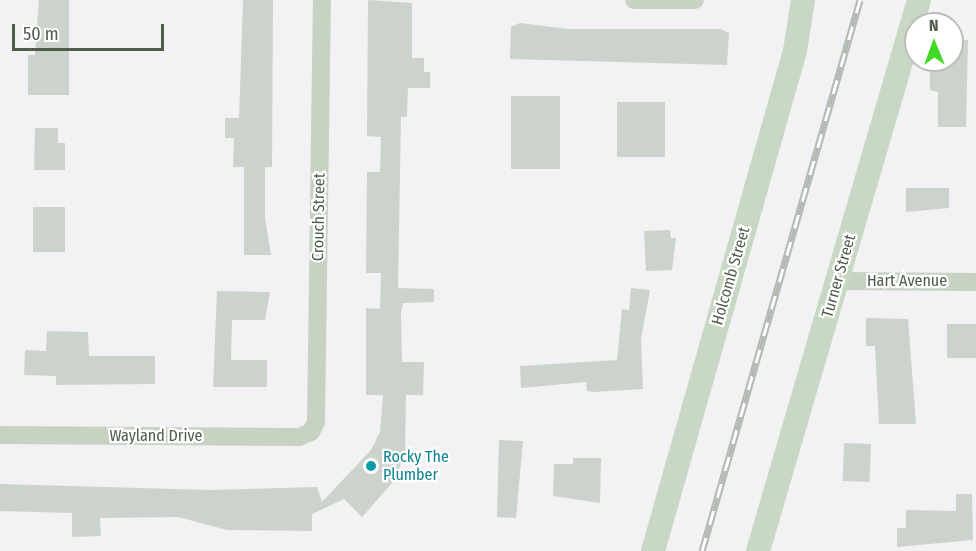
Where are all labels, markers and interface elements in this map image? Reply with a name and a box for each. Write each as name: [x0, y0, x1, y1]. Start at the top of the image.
scale bar: [15, 12, 166, 50]
north arrow: [904, 12, 964, 72]
text: N: [929, 16, 939, 35]
text: 50 m: [23, 23, 59, 45]
street label: Crouch Street: [309, 173, 329, 261]
street label: Holcomb Street: [708, 225, 754, 327]
street label: Turner Street: [818, 232, 860, 320]
street label: Hart Avenue: [867, 271, 947, 291]
street label: Wayland Drive: [110, 426, 202, 446]
place label: Rocky The Plumber: [383, 447, 449, 485]
marker: Rocky The Plumber: [364, 459, 378, 473]

